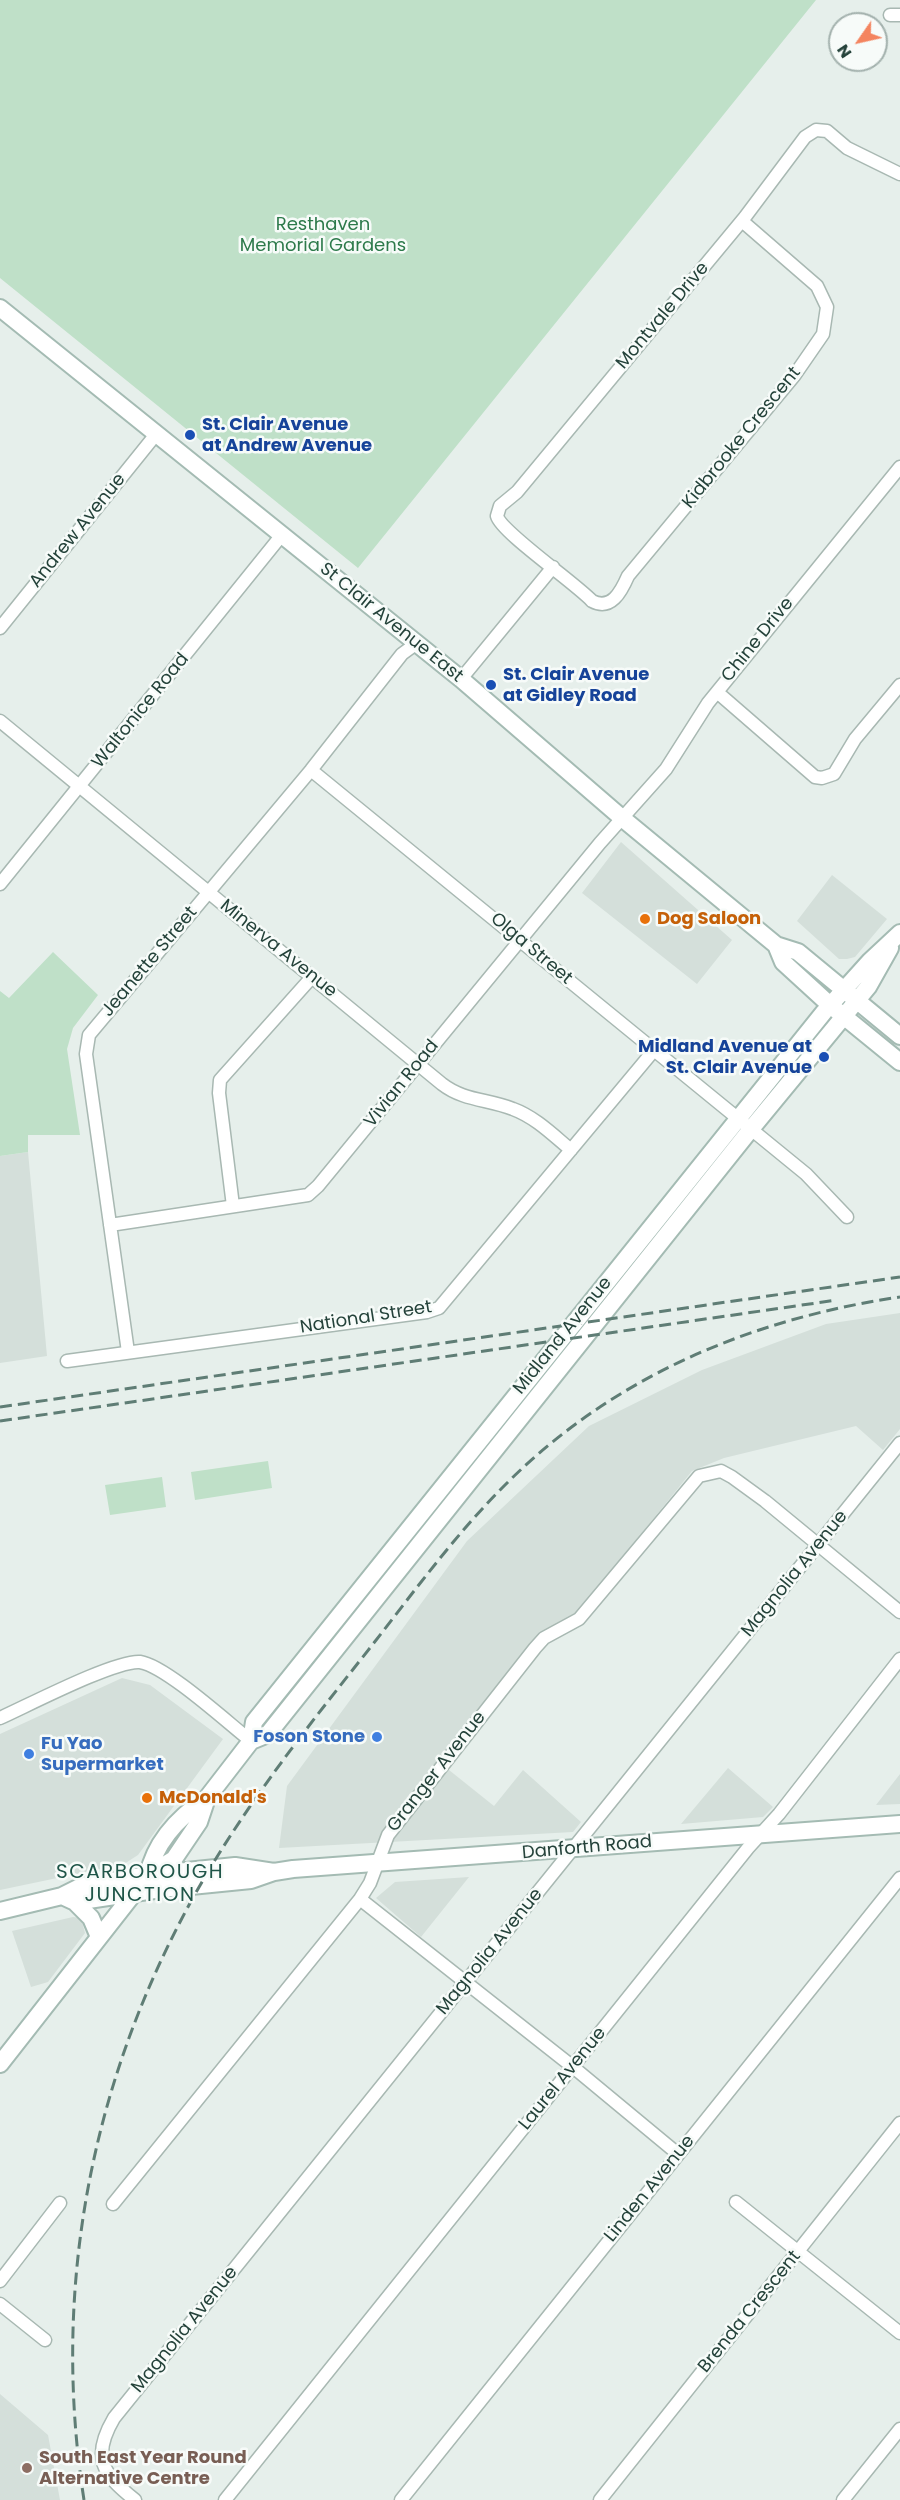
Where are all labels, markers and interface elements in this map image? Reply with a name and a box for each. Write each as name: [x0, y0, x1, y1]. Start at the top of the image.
north arrow: [828, 12, 888, 72]
text: N: [831, 40, 857, 63]
park label: Resthaven Memorial Gardens: [240, 214, 406, 256]
street label: Montvale Drive: [612, 258, 714, 374]
street label: Kidbrooke Crescent: [678, 363, 806, 513]
place label: St. Clair Avenue at Andrew Avenue: [202, 414, 372, 456]
marker: St. Clair Avenue at Andrew Avenue: [183, 428, 197, 442]
street label: Andrew Avenue: [25, 469, 131, 593]
street label: St Clair Avenue East: [315, 559, 467, 687]
street label: Chine Drive: [717, 593, 799, 687]
street label: Waltonice Road: [88, 649, 194, 773]
place label: St. Clair Avenue at Gidley Road: [503, 664, 649, 706]
marker: St. Clair Avenue at Gidley Road: [484, 678, 498, 692]
street label: Minerva Avenue: [215, 895, 341, 1003]
street label: Jeanette Street: [98, 902, 202, 1022]
street label: Olga Street: [486, 908, 576, 990]
place label: Dog Saloon: [657, 908, 761, 930]
marker: Dog Saloon: [638, 912, 652, 926]
street label: Vivian Road: [360, 1036, 444, 1132]
place label: Midland Avenue at St. Clair Avenue: [638, 1036, 812, 1078]
marker: Midland Avenue at St. Clair Avenue: [817, 1050, 831, 1064]
street label: Midland Avenue: [509, 1273, 617, 1399]
street label: National Street: [299, 1297, 433, 1339]
street label: Magnolia Avenue: [737, 1506, 853, 1642]
street label: Granger Avenue: [383, 1707, 491, 1837]
place label: Foson Stone: [253, 1726, 365, 1748]
marker: Foson Stone: [370, 1730, 384, 1744]
place label: Fu Yao Supermarket: [41, 1733, 164, 1776]
marker: Fu Yao Supermarket: [22, 1747, 36, 1761]
place label: McDonald's: [159, 1787, 267, 1809]
marker: McDonald's: [140, 1791, 154, 1805]
street label: Danforth Road: [521, 1832, 653, 1864]
district label: SCARBOROUGH JUNCTION: [56, 1861, 224, 1908]
street label: Magnolia Avenue: [432, 1884, 548, 2020]
street label: Laurel Avenue: [515, 2023, 611, 2135]
street label: Linden Avenue: [600, 2131, 700, 2247]
street label: Brenda Crescent: [694, 2247, 806, 2377]
street label: Magnolia Avenue: [127, 2262, 243, 2398]
place label: South East Year Round Alternative Centre: [39, 2447, 247, 2490]
marker: South East Year Round Alternative Centre: [20, 2461, 34, 2475]

